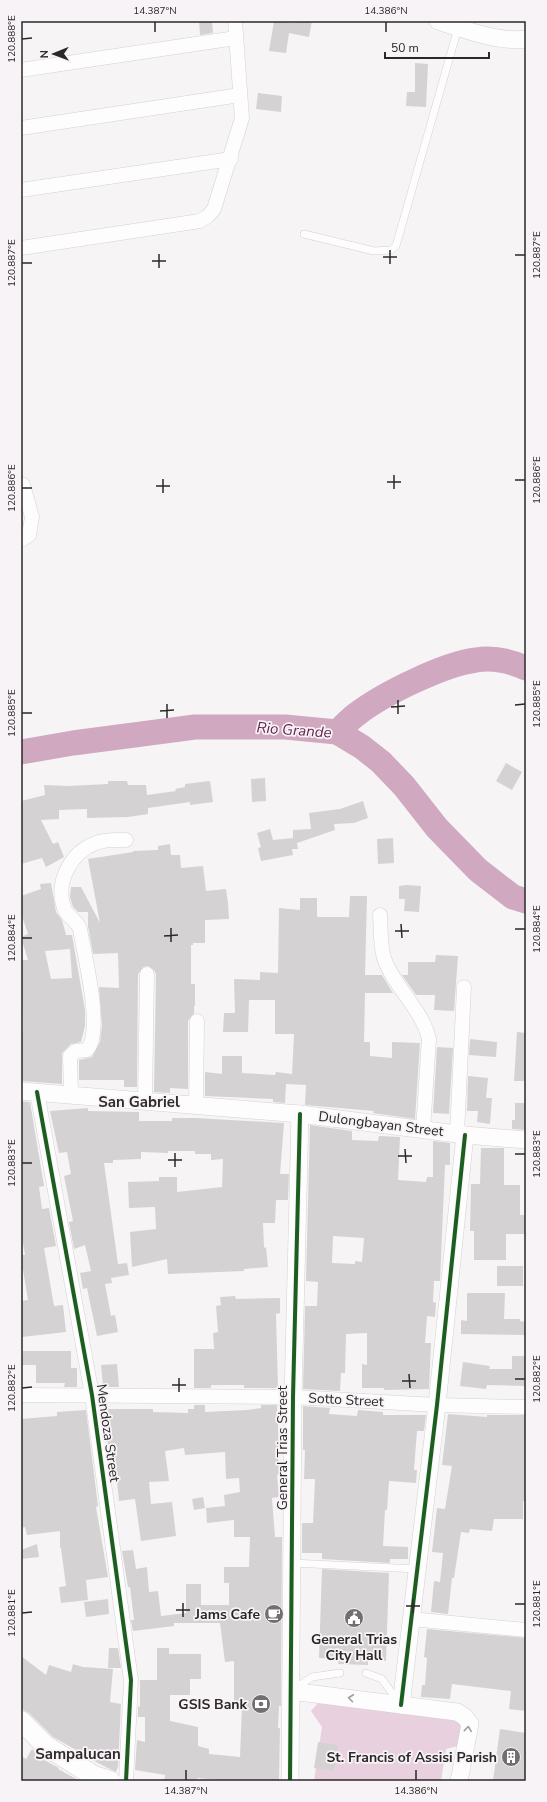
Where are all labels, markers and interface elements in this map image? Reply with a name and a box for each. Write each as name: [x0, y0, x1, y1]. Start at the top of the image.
text: 14.387°N: [133, 4, 177, 18]
text: 14.386°N: [364, 4, 408, 18]
text: 120.888°E: [5, 15, 19, 63]
north arrow: [34, 34, 74, 74]
scale bar: [385, 34, 489, 60]
text: 50 m: [391, 40, 419, 56]
text: N: [37, 50, 52, 58]
text: 120.887°E: [530, 231, 544, 279]
text: 120.887°E: [5, 239, 19, 287]
text: 120.886°E: [530, 456, 544, 504]
text: 120.886°E: [5, 464, 19, 512]
text: 120.885°E: [530, 680, 544, 728]
text: 120.885°E: [5, 689, 19, 737]
water label: Rio Grande: [256, 717, 332, 743]
text: 120.884°E: [530, 905, 544, 953]
text: 120.884°E: [5, 914, 19, 962]
district label: San Gabriel: [98, 1092, 180, 1112]
street label: Dulongbayan Street: [317, 1107, 445, 1141]
text: 120.883°E: [530, 1130, 544, 1178]
text: 120.883°E: [5, 1139, 19, 1187]
text: 120.882°E: [530, 1355, 544, 1403]
text: 120.882°E: [5, 1364, 19, 1412]
street label: Mendoza Street: [92, 1383, 124, 1483]
street label: General Trias Street: [273, 1386, 292, 1510]
street label: Sotto Street: [308, 1389, 384, 1411]
text: 120.881°E: [530, 1580, 544, 1628]
text: 120.881°E: [5, 1589, 19, 1637]
cafe icon: Jams Cafe: [263, 1603, 285, 1625]
place label: Jams Cafe: [194, 1605, 260, 1624]
public building icon: General Trias City Hall: [343, 1607, 365, 1629]
place label: General Trias City Hall: [311, 1630, 397, 1665]
bank icon: GSIS Bank: [250, 1693, 272, 1715]
one-way arrow: [348, 1694, 354, 1703]
place label: GSIS Bank: [178, 1695, 247, 1714]
one-way arrow: [464, 1726, 473, 1732]
district label: Sampalucan: [35, 1744, 121, 1764]
building icon: St. Francis of Assisi Parish: [500, 1746, 522, 1768]
place label: St. Francis of Assisi Parish: [326, 1748, 497, 1767]
text: 14.387°N: [164, 1784, 208, 1798]
text: 14.386°N: [394, 1784, 438, 1798]

